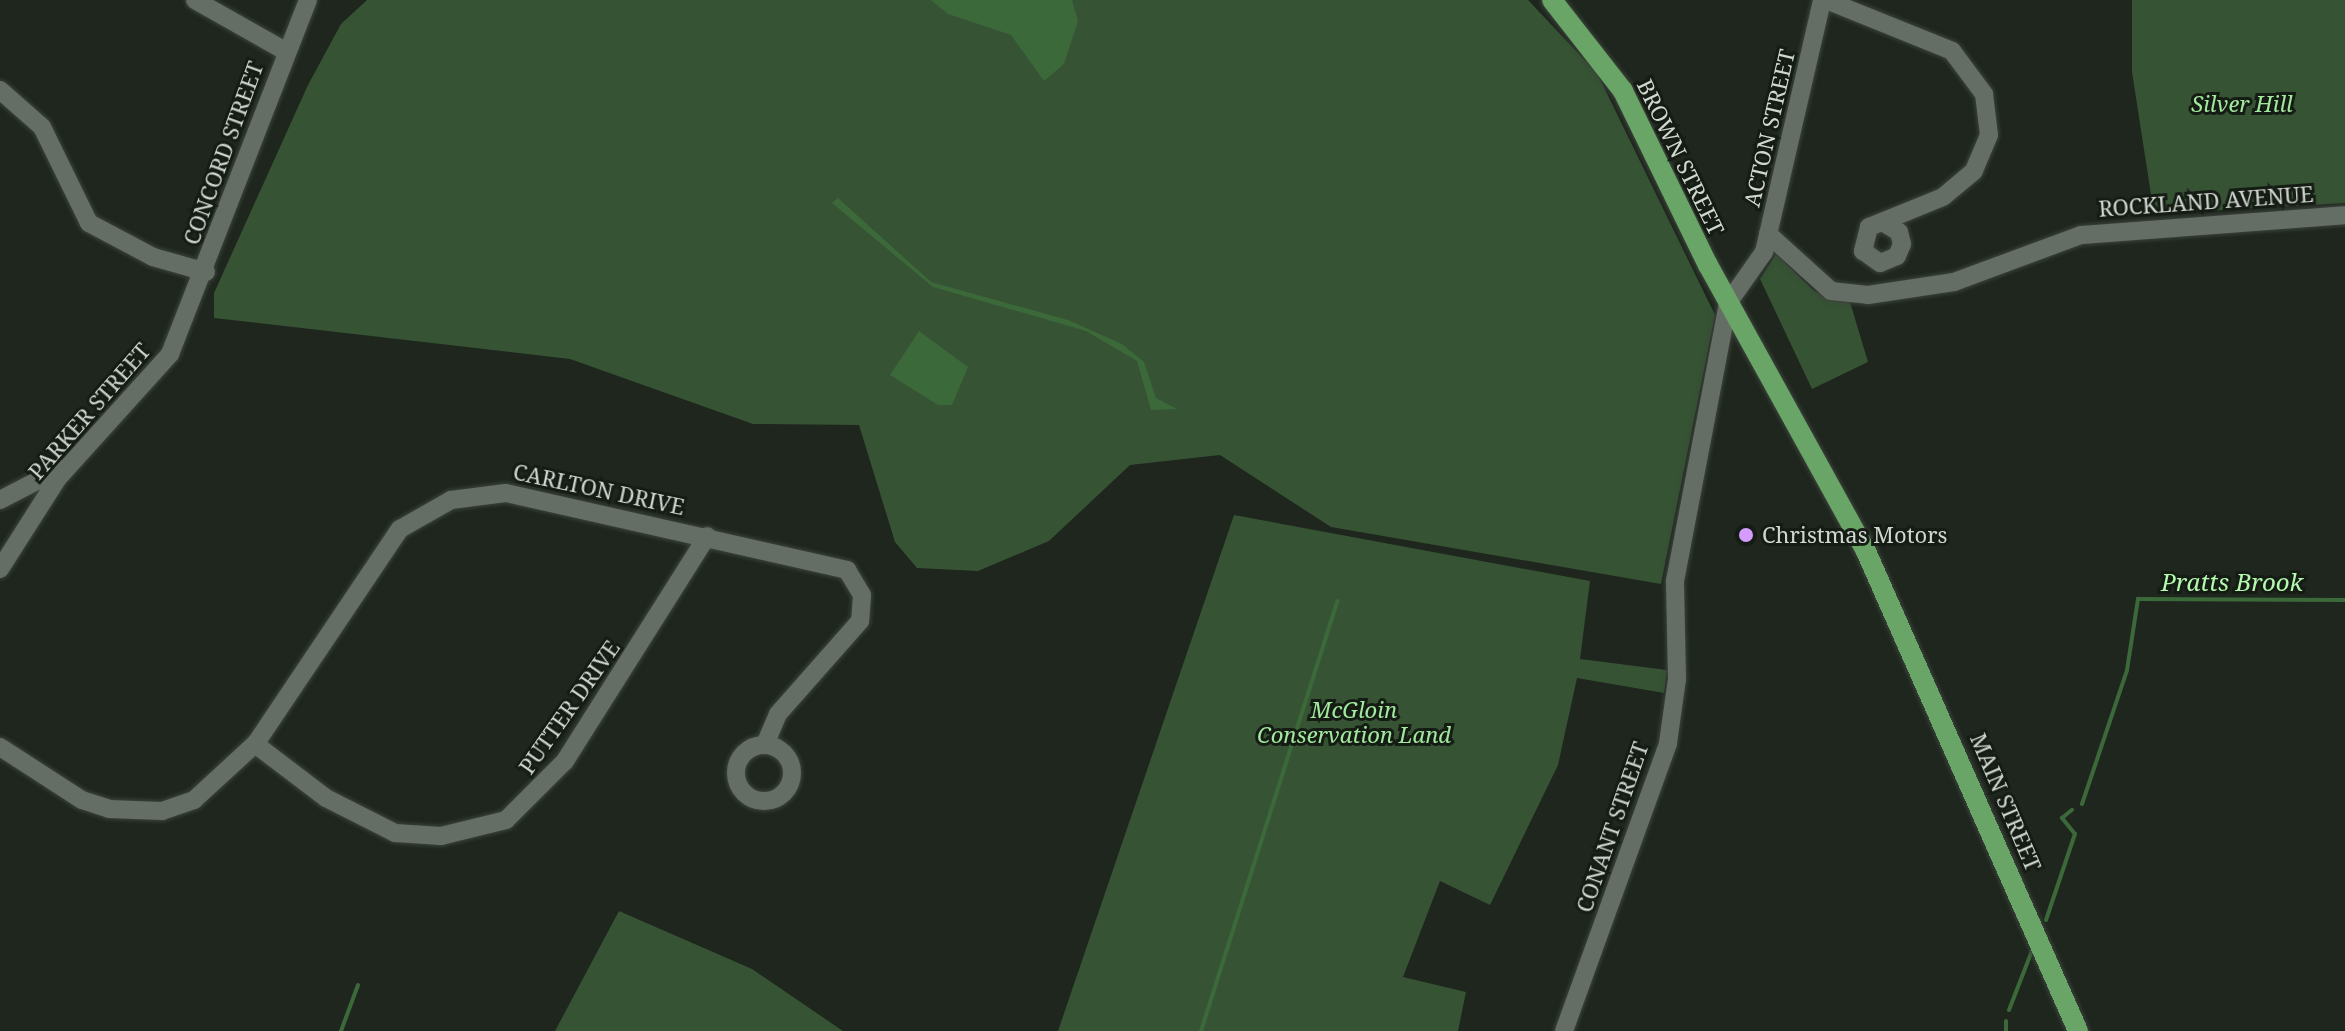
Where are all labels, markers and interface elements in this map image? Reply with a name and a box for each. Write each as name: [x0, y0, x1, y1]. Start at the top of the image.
street label: ACTON STREET: [1738, 47, 1800, 209]
street label: CONCORD STREET: [178, 58, 268, 248]
street label: BROWN STREET: [1632, 75, 1730, 239]
park label: Silver Hill: [2191, 91, 2293, 117]
street label: ROCKLAND AVENUE: [2098, 180, 2314, 222]
street label: PARKER STREET: [23, 338, 155, 484]
street label: CARLTON DRIVE: [511, 458, 687, 520]
place label: Christmas Motors: [1762, 522, 1947, 548]
marker: Christmas Motors: [1737, 526, 1755, 544]
water label: Pratts Brook: [2161, 568, 2303, 596]
street label: PUTTER DRIVE: [513, 635, 625, 779]
park label: McGloin Conservation Land: [1257, 696, 1451, 748]
street label: MAIN STREET: [1965, 729, 2047, 875]
street label: CONANT STREET: [1570, 738, 1654, 916]

